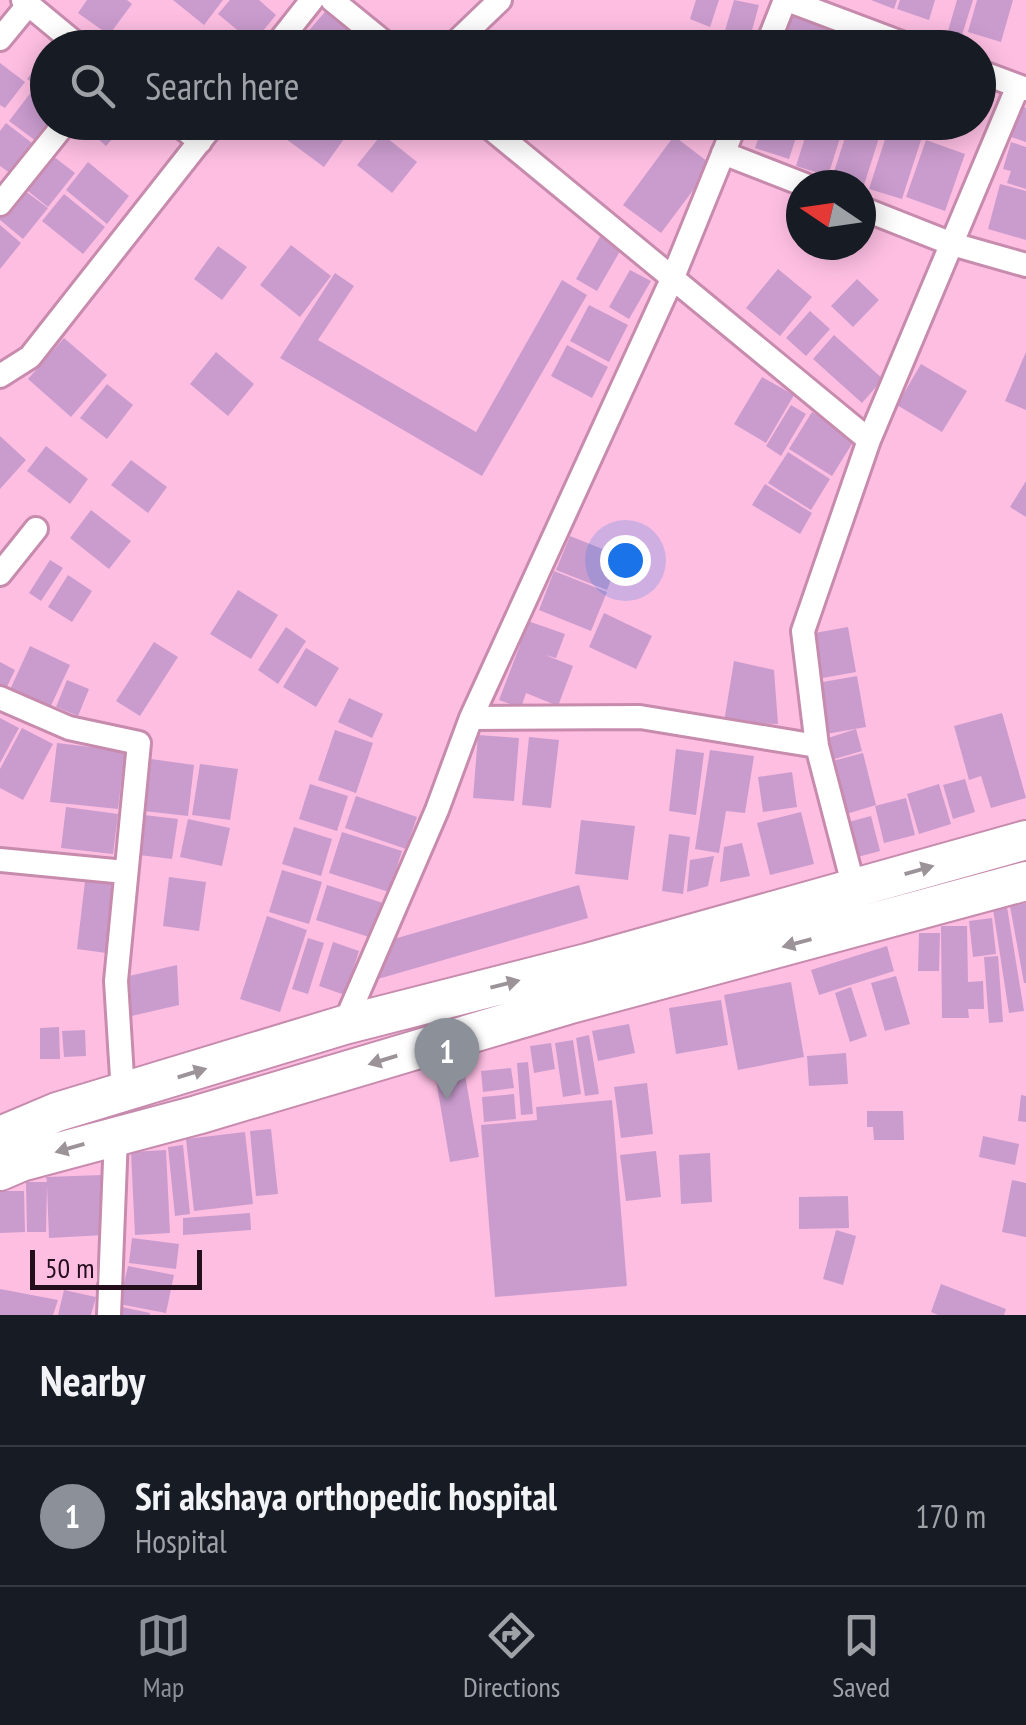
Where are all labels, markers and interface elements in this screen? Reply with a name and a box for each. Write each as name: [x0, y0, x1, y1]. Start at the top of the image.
search box: [30, 30, 996, 140]
icon: search: [65, 58, 120, 113]
text: Search here: [145, 61, 299, 110]
north arrow: [786, 170, 876, 260]
your location: [600, 535, 651, 586]
one-way arrow: [904, 862, 935, 877]
one-way arrow: [781, 935, 812, 951]
one-way arrow: [490, 976, 521, 991]
pin: 1: [414, 1018, 480, 1100]
one-way arrow: [367, 1053, 398, 1068]
one-way arrow: [178, 1065, 208, 1080]
one-way arrow: [54, 1141, 85, 1157]
scale bar: [30, 1245, 202, 1290]
text: 50 m: [45, 1249, 94, 1286]
text: Nearby: [40, 1353, 145, 1408]
text: Sri akshaya orthopedic hospital: [135, 1471, 557, 1520]
text: 1: [65, 1495, 80, 1537]
text: 170 m: [915, 1495, 986, 1537]
text: Hospital: [135, 1520, 227, 1562]
tab: Map: [136, 1608, 191, 1705]
tab: Directions: [463, 1608, 560, 1705]
tab: Saved: [832, 1608, 890, 1705]

